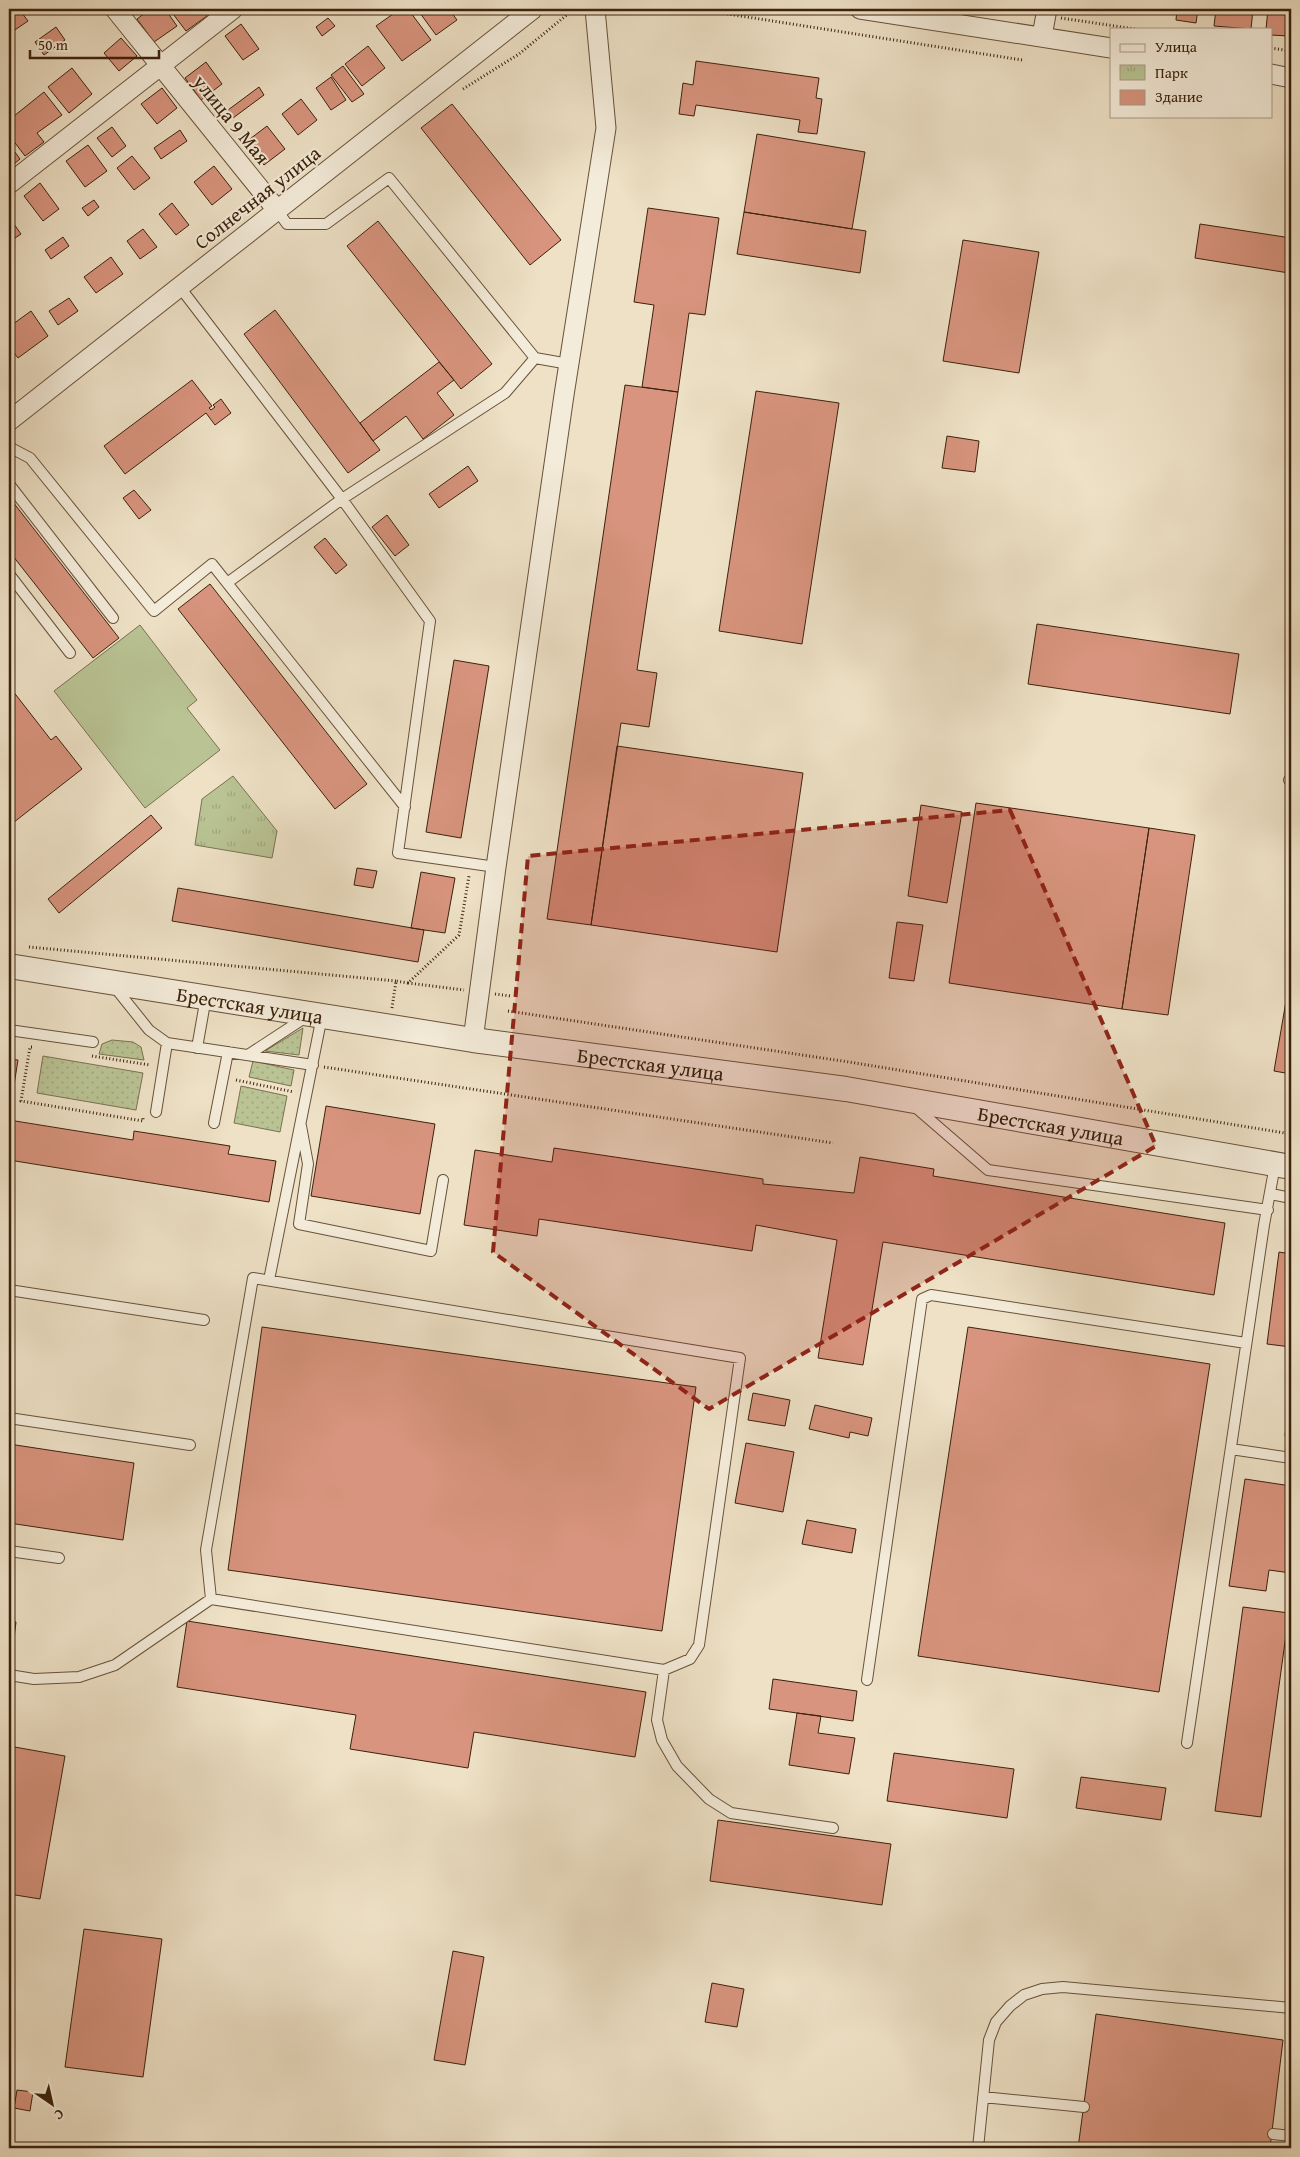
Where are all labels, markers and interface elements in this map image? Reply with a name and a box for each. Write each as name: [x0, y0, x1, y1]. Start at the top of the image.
scale bar: [30, 28, 159, 60]
legend: [1110, 28, 1272, 118]
text: 50 m: [38, 34, 69, 55]
text: Улица: [1155, 36, 1198, 57]
text: Парк: [1155, 62, 1188, 83]
street label: улица 9 Мая: [186, 67, 277, 170]
text: Здание: [1155, 86, 1203, 107]
street label: Солнечная улица: [188, 138, 327, 256]
street label: Брестская улица: [175, 978, 326, 1030]
street label: Брестская улица: [576, 1039, 726, 1087]
street label: Брестская улица: [976, 1098, 1126, 1152]
north arrow: [28, 2080, 78, 2130]
text: С: [50, 2104, 68, 2125]

